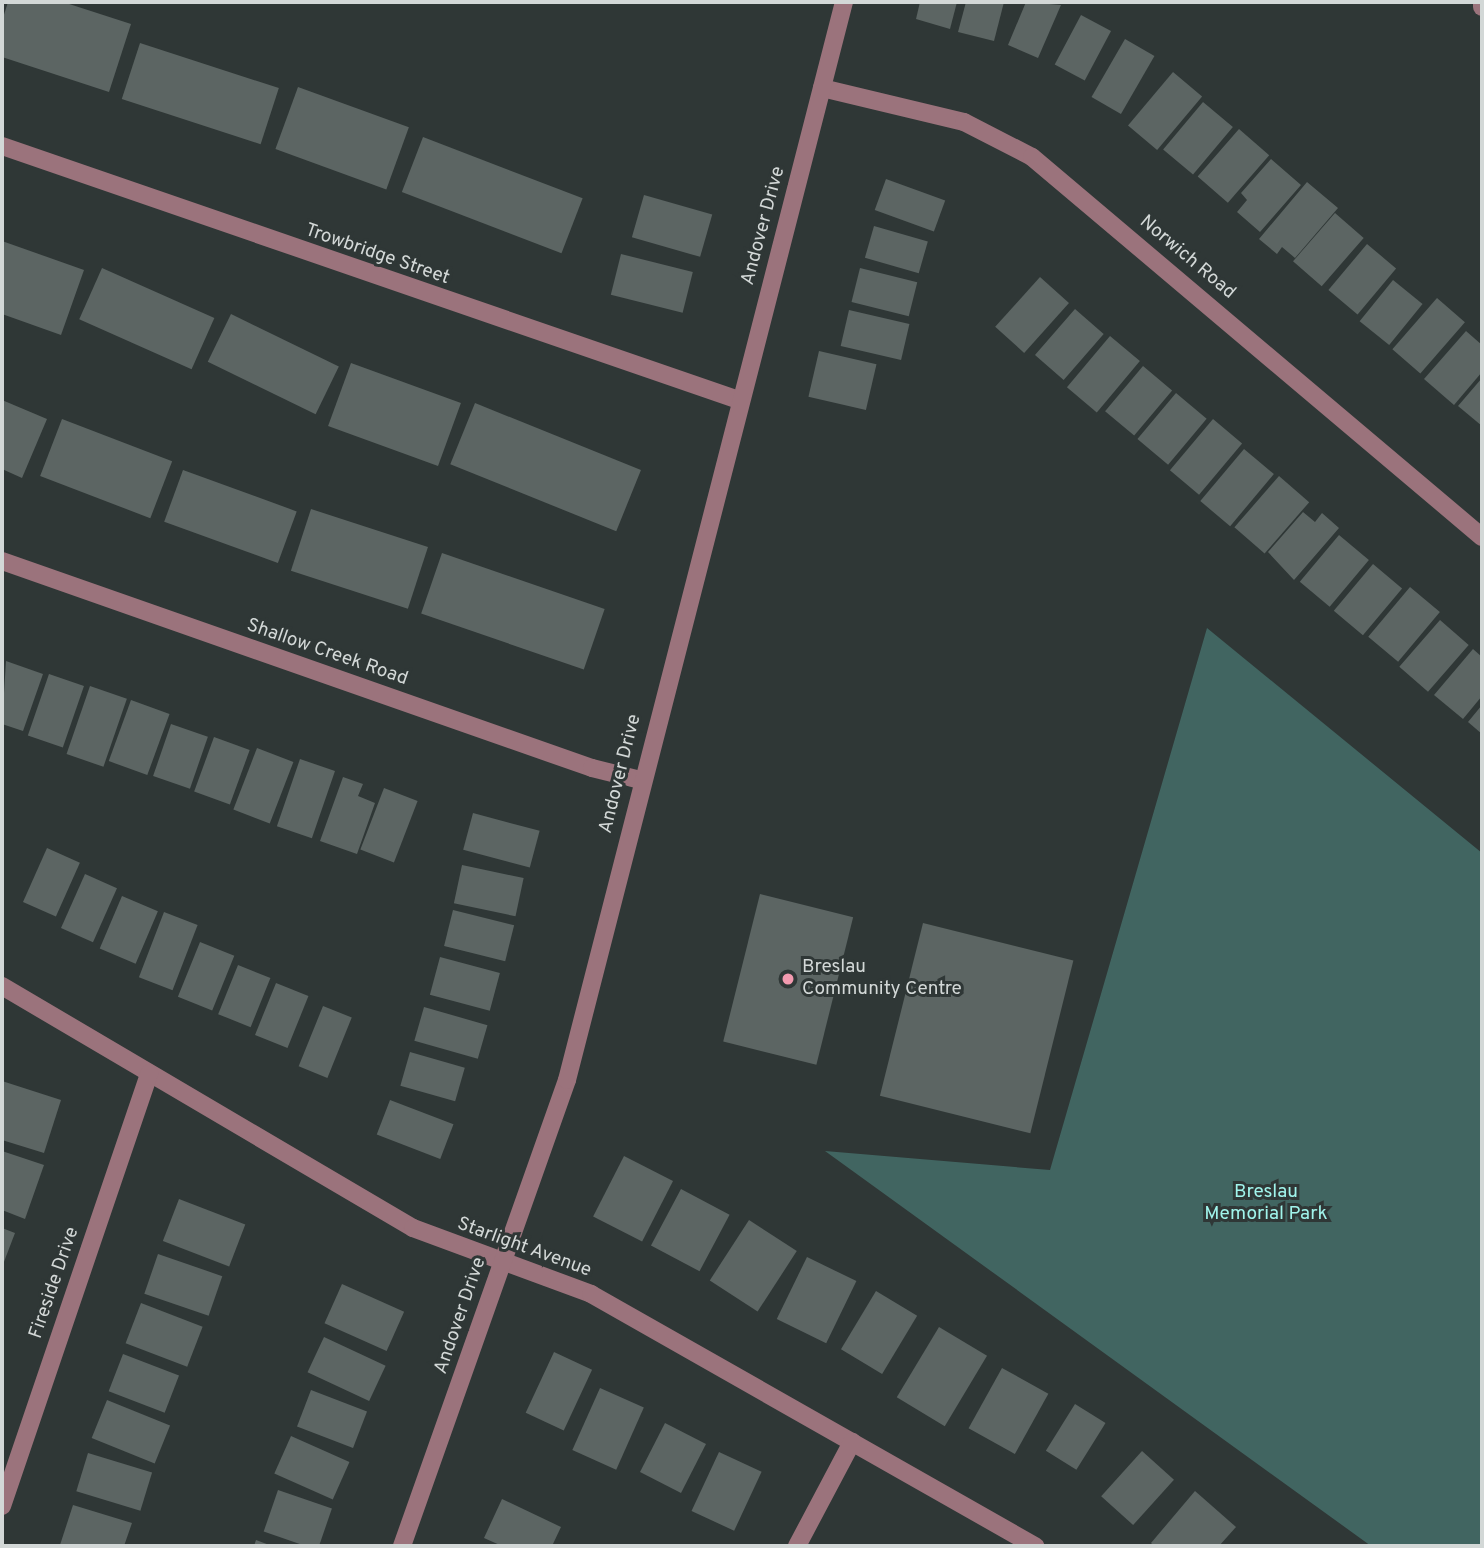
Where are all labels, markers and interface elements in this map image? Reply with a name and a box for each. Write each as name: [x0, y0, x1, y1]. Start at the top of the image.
street label: Andover Drive: [737, 164, 791, 288]
street label: Norwich Road: [1134, 211, 1240, 305]
street label: Trowbridge Street: [302, 220, 452, 290]
street label: Shallow Creek Road: [243, 615, 411, 691]
street label: Andover Drive: [595, 712, 647, 836]
place label: Breslau Community Centre: [802, 957, 962, 1001]
marker: Breslau Community Centre: [780, 971, 796, 987]
park label: Breslau Memorial Park: [1204, 1182, 1328, 1226]
street label: Starlight Avenue: [453, 1213, 595, 1283]
street label: Fireside Drive: [25, 1224, 85, 1342]
street label: Andover Drive: [430, 1255, 492, 1377]

